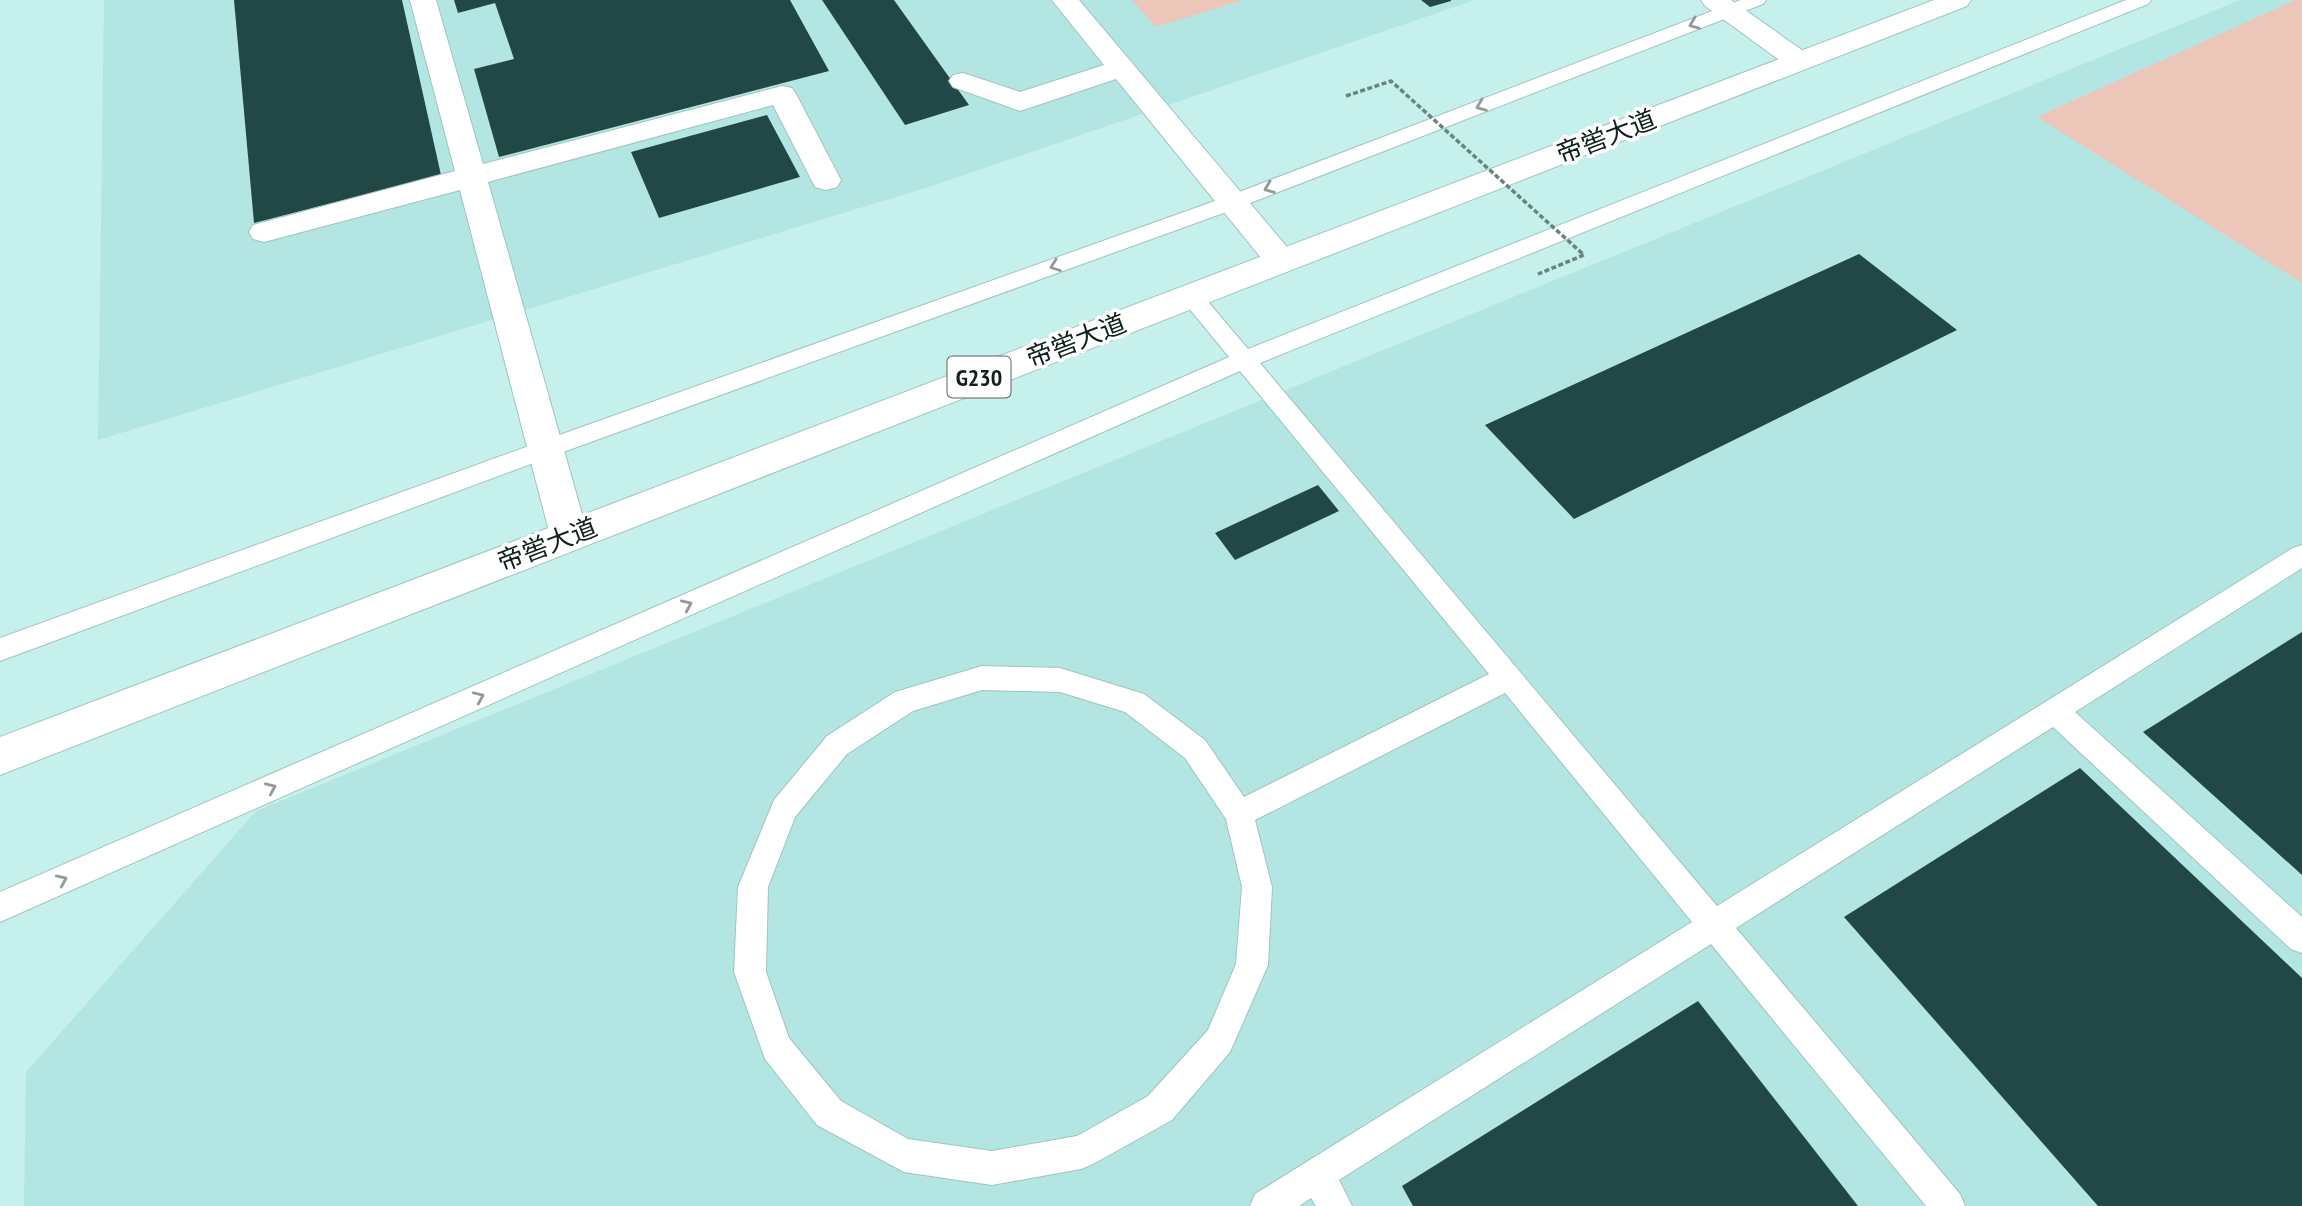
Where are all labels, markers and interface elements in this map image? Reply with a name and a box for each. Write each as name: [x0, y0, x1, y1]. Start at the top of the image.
one-way arrow: [1688, 16, 1700, 30]
one-way arrow: [1476, 98, 1488, 112]
street label: 帝喾大道: [1552, 102, 1660, 170]
one-way arrow: [1264, 180, 1276, 194]
one-way arrow: [1050, 258, 1062, 272]
street label: 帝喾大道: [1022, 306, 1130, 374]
road number: G230: [948, 356, 1010, 398]
street label: 帝喾大道: [493, 510, 601, 578]
one-way arrow: [680, 599, 692, 613]
one-way arrow: [472, 691, 484, 705]
one-way arrow: [263, 782, 276, 796]
one-way arrow: [55, 874, 68, 888]

